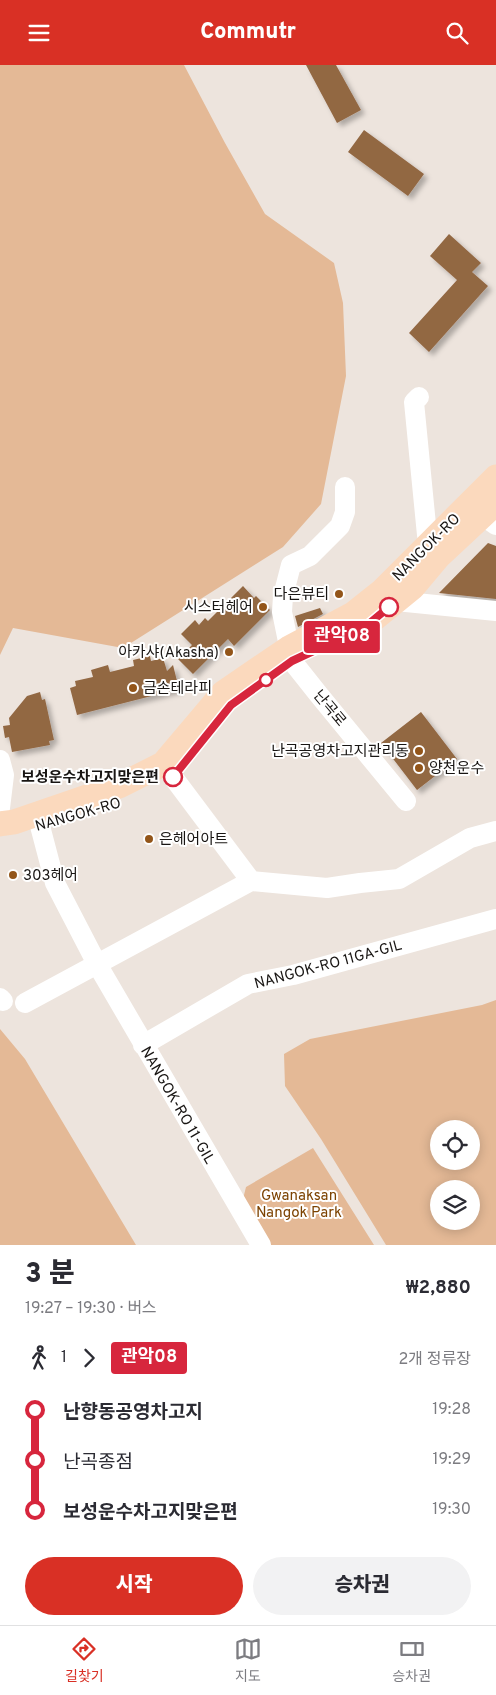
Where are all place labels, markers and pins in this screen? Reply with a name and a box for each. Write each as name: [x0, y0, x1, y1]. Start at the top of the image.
place label: 다은뷰티: [274, 586, 329, 605]
marker: 다은뷰티: [333, 588, 345, 600]
unlabelled marker: [379, 597, 399, 617]
place label: 시스터헤어: [184, 599, 253, 618]
marker: 시스터헤어: [257, 601, 269, 613]
place label: 아카샤(Akasha): [118, 644, 219, 663]
marker: 아카샤(Akasha): [223, 646, 235, 658]
unlabelled marker: [259, 673, 273, 687]
place label: 금손테라피: [143, 680, 212, 699]
marker: 금손테라피: [127, 682, 139, 694]
place label: 난곡공영차고지관리동: [271, 743, 409, 762]
marker: 난곡공영차고지관리동: [413, 745, 425, 757]
place label: 양천운수: [429, 759, 484, 779]
marker: 양천운수: [413, 762, 425, 774]
marker: 보성운수차고지맞은편: [163, 767, 183, 787]
place label: 보성운수차고지맞은편: [21, 769, 159, 788]
place label: 은헤어아트: [159, 831, 228, 850]
marker: 은헤어아트: [143, 833, 155, 845]
place label: 303헤어: [23, 867, 78, 886]
marker: 303헤어: [7, 869, 19, 881]

